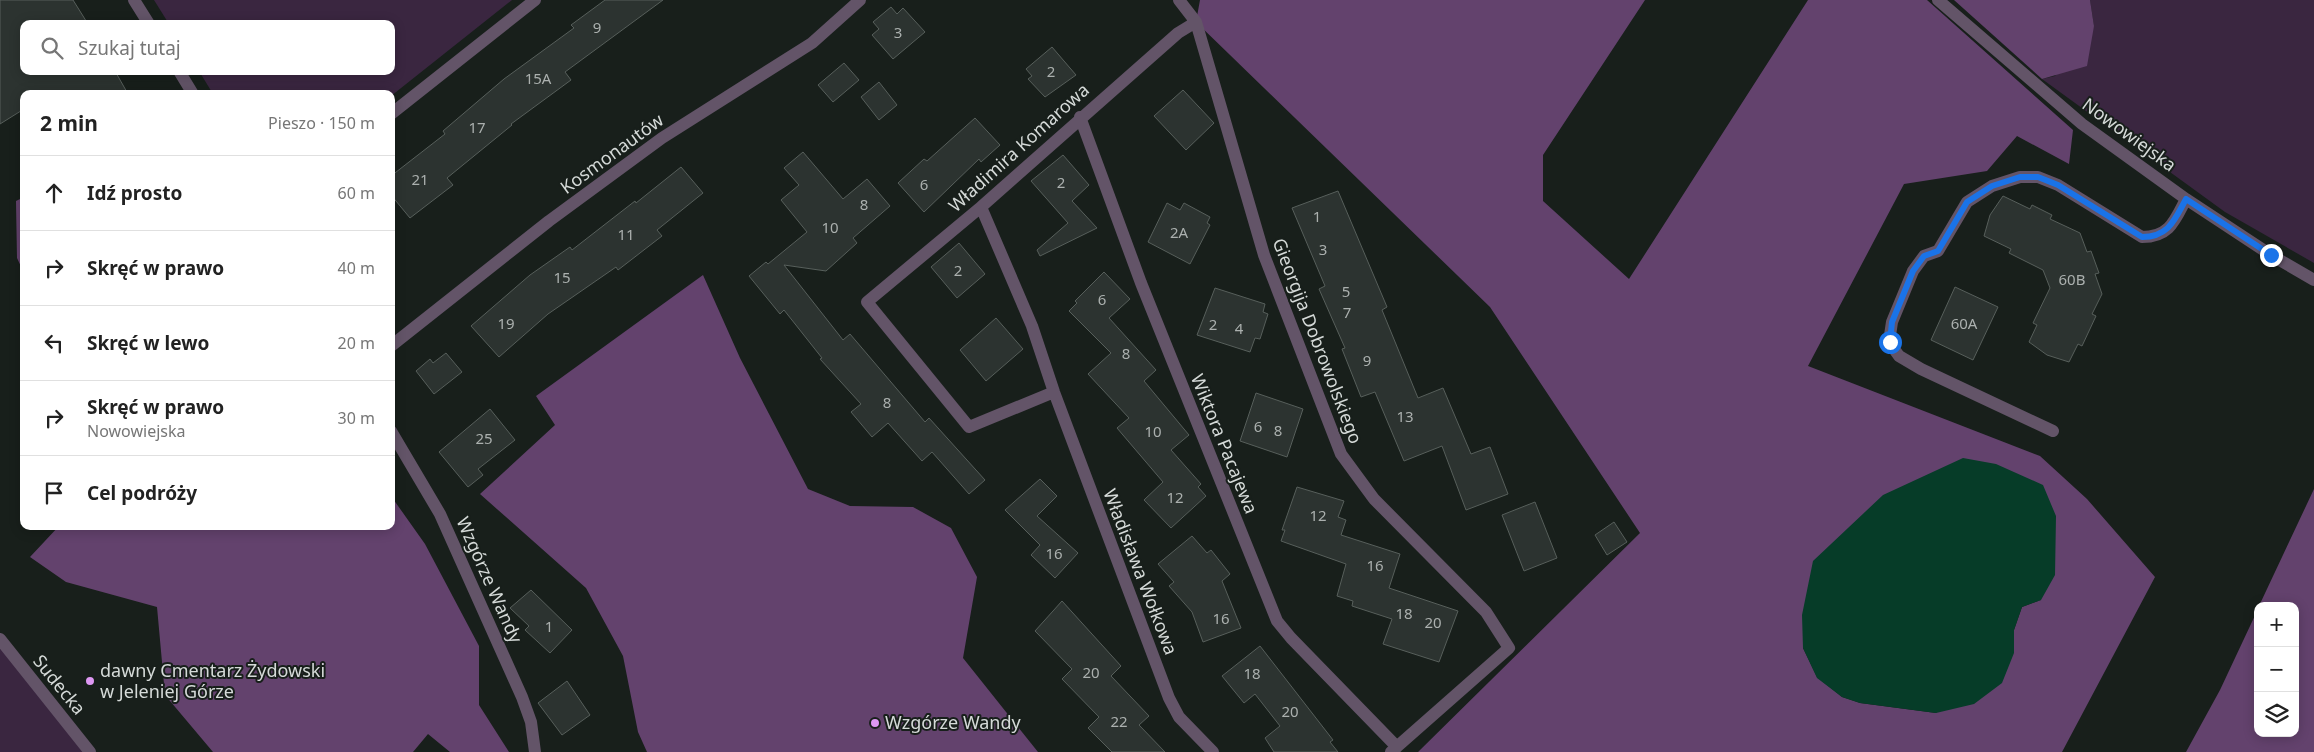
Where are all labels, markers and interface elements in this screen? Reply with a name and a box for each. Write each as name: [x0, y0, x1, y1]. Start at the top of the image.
house number: 9: [593, 17, 601, 37]
search box: [20, 20, 395, 75]
house number: 3: [894, 22, 902, 42]
icon: search: [38, 34, 66, 62]
text: Szukaj tutaj: [78, 35, 181, 61]
house number: 2: [1047, 61, 1055, 81]
house number: 15A: [525, 68, 552, 88]
street label: Władimira Komarowa: [943, 78, 1094, 217]
street label: Nowowiejska: [2078, 92, 2181, 176]
street label: Kosmonautów: [555, 108, 668, 199]
text: 2 min: [40, 109, 98, 137]
text: Pieszo · 150 m: [268, 112, 375, 134]
house number: 17: [468, 117, 486, 137]
house number: 21: [411, 169, 429, 189]
house number: 2: [1057, 172, 1065, 192]
house number: 6: [920, 174, 928, 194]
icon: ahead: [40, 179, 68, 207]
text: Idź prosto: [87, 180, 182, 206]
text: 60 m: [338, 182, 375, 204]
house number: 8: [860, 194, 868, 214]
house number: 1: [1313, 206, 1321, 226]
house number: 10: [821, 217, 839, 237]
house number: 2A: [1170, 222, 1188, 242]
house number: 11: [617, 224, 635, 244]
street label: Gieorgija Dobrowolskiego: [1268, 234, 1368, 447]
house number: 3: [1319, 239, 1327, 259]
route end: [2260, 244, 2283, 267]
icon: right: [40, 254, 68, 282]
text: Skręć w prawo: [87, 255, 224, 281]
text: 40 m: [338, 257, 375, 279]
house number: 2: [954, 260, 962, 280]
house number: 15: [553, 267, 571, 287]
house number: 60B: [2059, 269, 2085, 289]
house number: 5: [1342, 281, 1350, 301]
house number: 6: [1098, 289, 1106, 309]
house number: 7: [1343, 302, 1351, 322]
house number: 19: [497, 313, 515, 333]
house number: 60A: [1951, 313, 1978, 333]
house number: 2: [1209, 314, 1217, 334]
house number: 4: [1235, 318, 1244, 338]
icon: left: [40, 329, 68, 357]
text: Skręć w lewo: [87, 330, 209, 356]
route start: [1879, 331, 1902, 354]
text: 20 m: [338, 332, 375, 354]
house number: 8: [1122, 343, 1130, 363]
house number: 9: [1363, 350, 1371, 370]
street label: Wiktora Pacajewa: [1186, 370, 1264, 517]
house number: 8: [883, 392, 891, 412]
text: Skręć w prawo: [87, 394, 224, 420]
icon: right: [40, 404, 68, 432]
house number: 13: [1396, 406, 1414, 426]
text: 30 m: [338, 407, 375, 429]
house number: 6: [1254, 416, 1262, 436]
text: Nowowiejska: [87, 420, 186, 442]
house number: 8: [1274, 420, 1282, 440]
house number: 10: [1144, 421, 1162, 441]
house number: 25: [475, 428, 493, 448]
icon: arrive: [40, 479, 68, 507]
text: Cel podróży: [87, 480, 197, 506]
street label: Władisława Wołkowa: [1098, 485, 1184, 658]
house number: 12: [1166, 487, 1184, 507]
house number: 12: [1309, 505, 1327, 525]
street label: Wzgórze Wandy: [451, 513, 529, 647]
house number: 16: [1045, 543, 1063, 563]
house number: 16: [1366, 555, 1384, 575]
map controls: [2254, 602, 2299, 737]
button: +: [2254, 602, 2299, 647]
house number: 18: [1395, 603, 1413, 623]
house number: 16: [1212, 608, 1230, 628]
house number: 20: [1424, 612, 1442, 632]
house number: 1: [545, 616, 553, 636]
button: −: [2254, 647, 2299, 692]
street label: Sudecka: [28, 649, 91, 719]
place label: dawny Cmentarz Żydowski w Jeleniej Górze: [100, 658, 325, 703]
house number: 20: [1082, 662, 1100, 682]
house number: 18: [1243, 663, 1261, 683]
marker: dawny Cmentarz Żydowski w Jeleniej Górze: [84, 675, 96, 687]
button: layers: [2254, 692, 2299, 737]
house number: 20: [1281, 701, 1299, 721]
place label: Wzgórze Wandy: [885, 710, 1022, 734]
house number: 22: [1110, 711, 1128, 731]
marker: Wzgórze Wandy: [869, 717, 881, 729]

